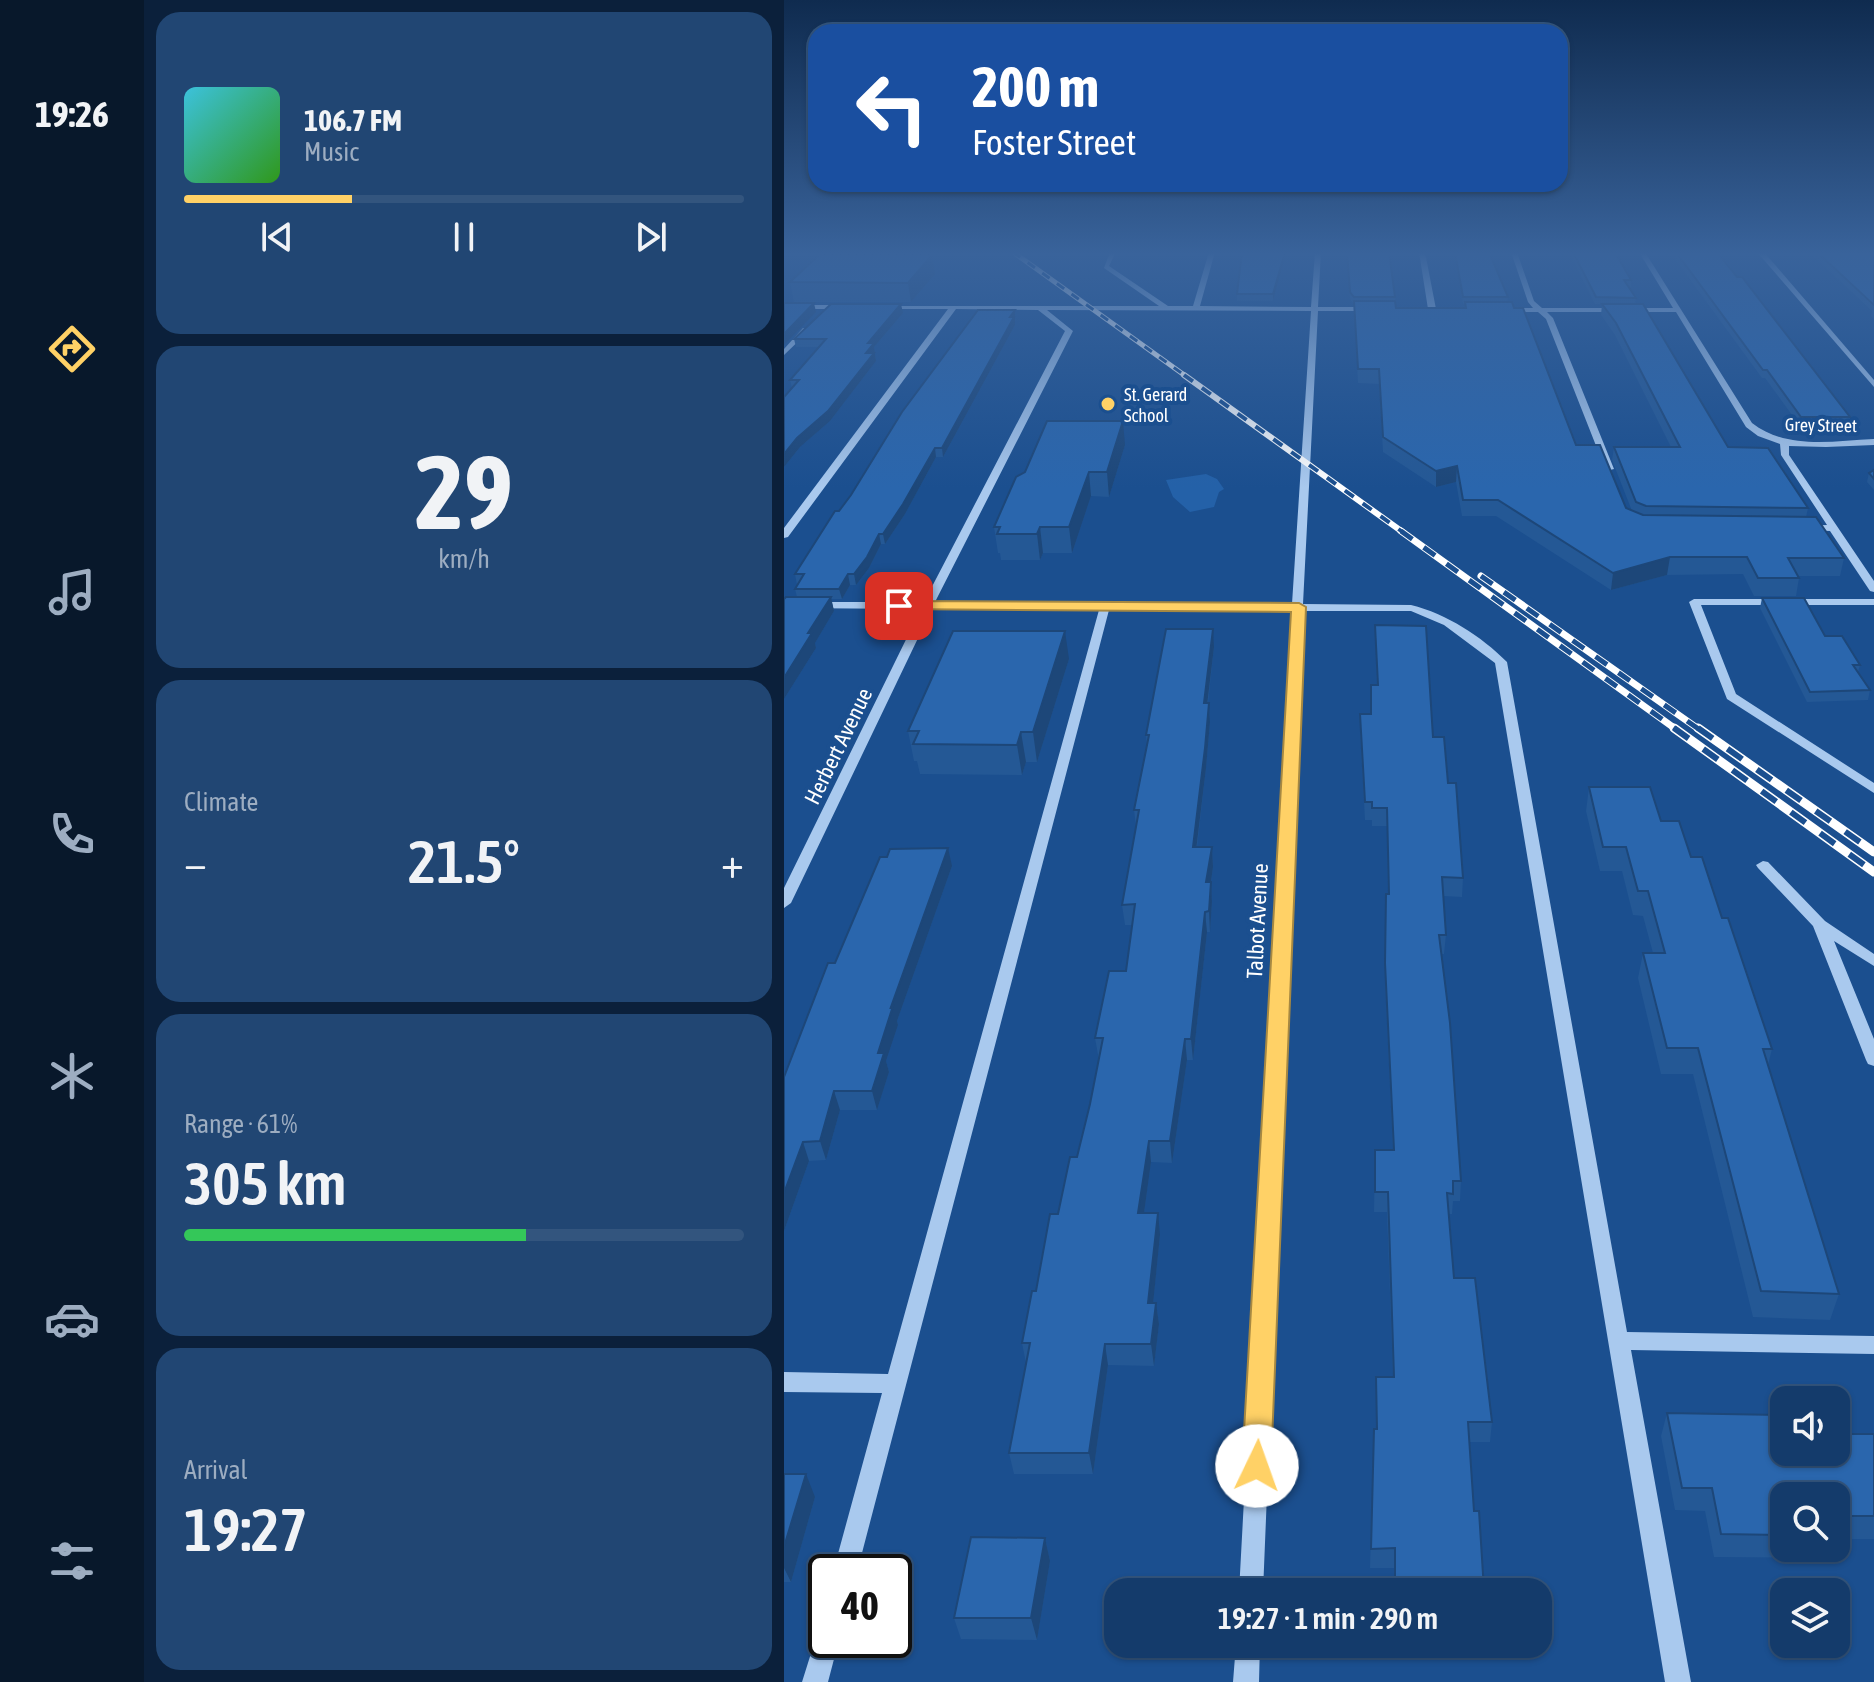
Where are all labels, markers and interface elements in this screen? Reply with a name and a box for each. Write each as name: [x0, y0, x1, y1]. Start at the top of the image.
text: 200 m: [972, 55, 1099, 119]
icon: left: [840, 56, 944, 160]
text: 19:26: [35, 93, 109, 135]
text: 106.7 FM: [304, 103, 402, 137]
text: Foster Street: [972, 121, 1136, 163]
text: Music: [304, 137, 359, 167]
icon: previous: [255, 215, 299, 259]
icon: pause: [442, 215, 486, 259]
icon: next: [629, 215, 673, 259]
icon: directions: [44, 321, 100, 377]
place label: St. Gerard School: [1124, 384, 1187, 426]
marker: St. Gerard School: [1099, 395, 1117, 413]
street label: Grey Street: [1785, 414, 1857, 436]
text: 29: [415, 432, 513, 551]
text: km/h: [438, 544, 490, 574]
icon: music: [44, 564, 100, 620]
pin: [865, 572, 933, 640]
icon: arrive: [877, 584, 921, 628]
street label: Herbert Avenue: [799, 684, 877, 808]
text: Climate: [184, 787, 258, 817]
icon: phone: [44, 806, 100, 862]
text: 21.5°: [408, 827, 520, 896]
text: −: [184, 837, 207, 887]
text: +: [721, 837, 744, 887]
street label: Talbot Avenue: [1241, 863, 1273, 979]
icon: climate: [44, 1048, 100, 1104]
text: Range · 61%: [184, 1109, 297, 1139]
text: 305 km: [184, 1149, 346, 1218]
icon: car: [44, 1291, 100, 1347]
map controls: [1770, 1386, 1850, 1658]
button: sound: [1770, 1386, 1850, 1466]
position arrow: [1215, 1424, 1299, 1508]
text: Arrival: [184, 1455, 248, 1485]
button: search: [1770, 1482, 1850, 1562]
text: 19:27: [184, 1495, 307, 1564]
icon: filters: [44, 1533, 100, 1589]
speed limit sign: 40: [808, 1554, 912, 1658]
button: layers: [1770, 1578, 1850, 1658]
text: 19:27 · 1 min · 290 m: [1218, 1601, 1438, 1635]

